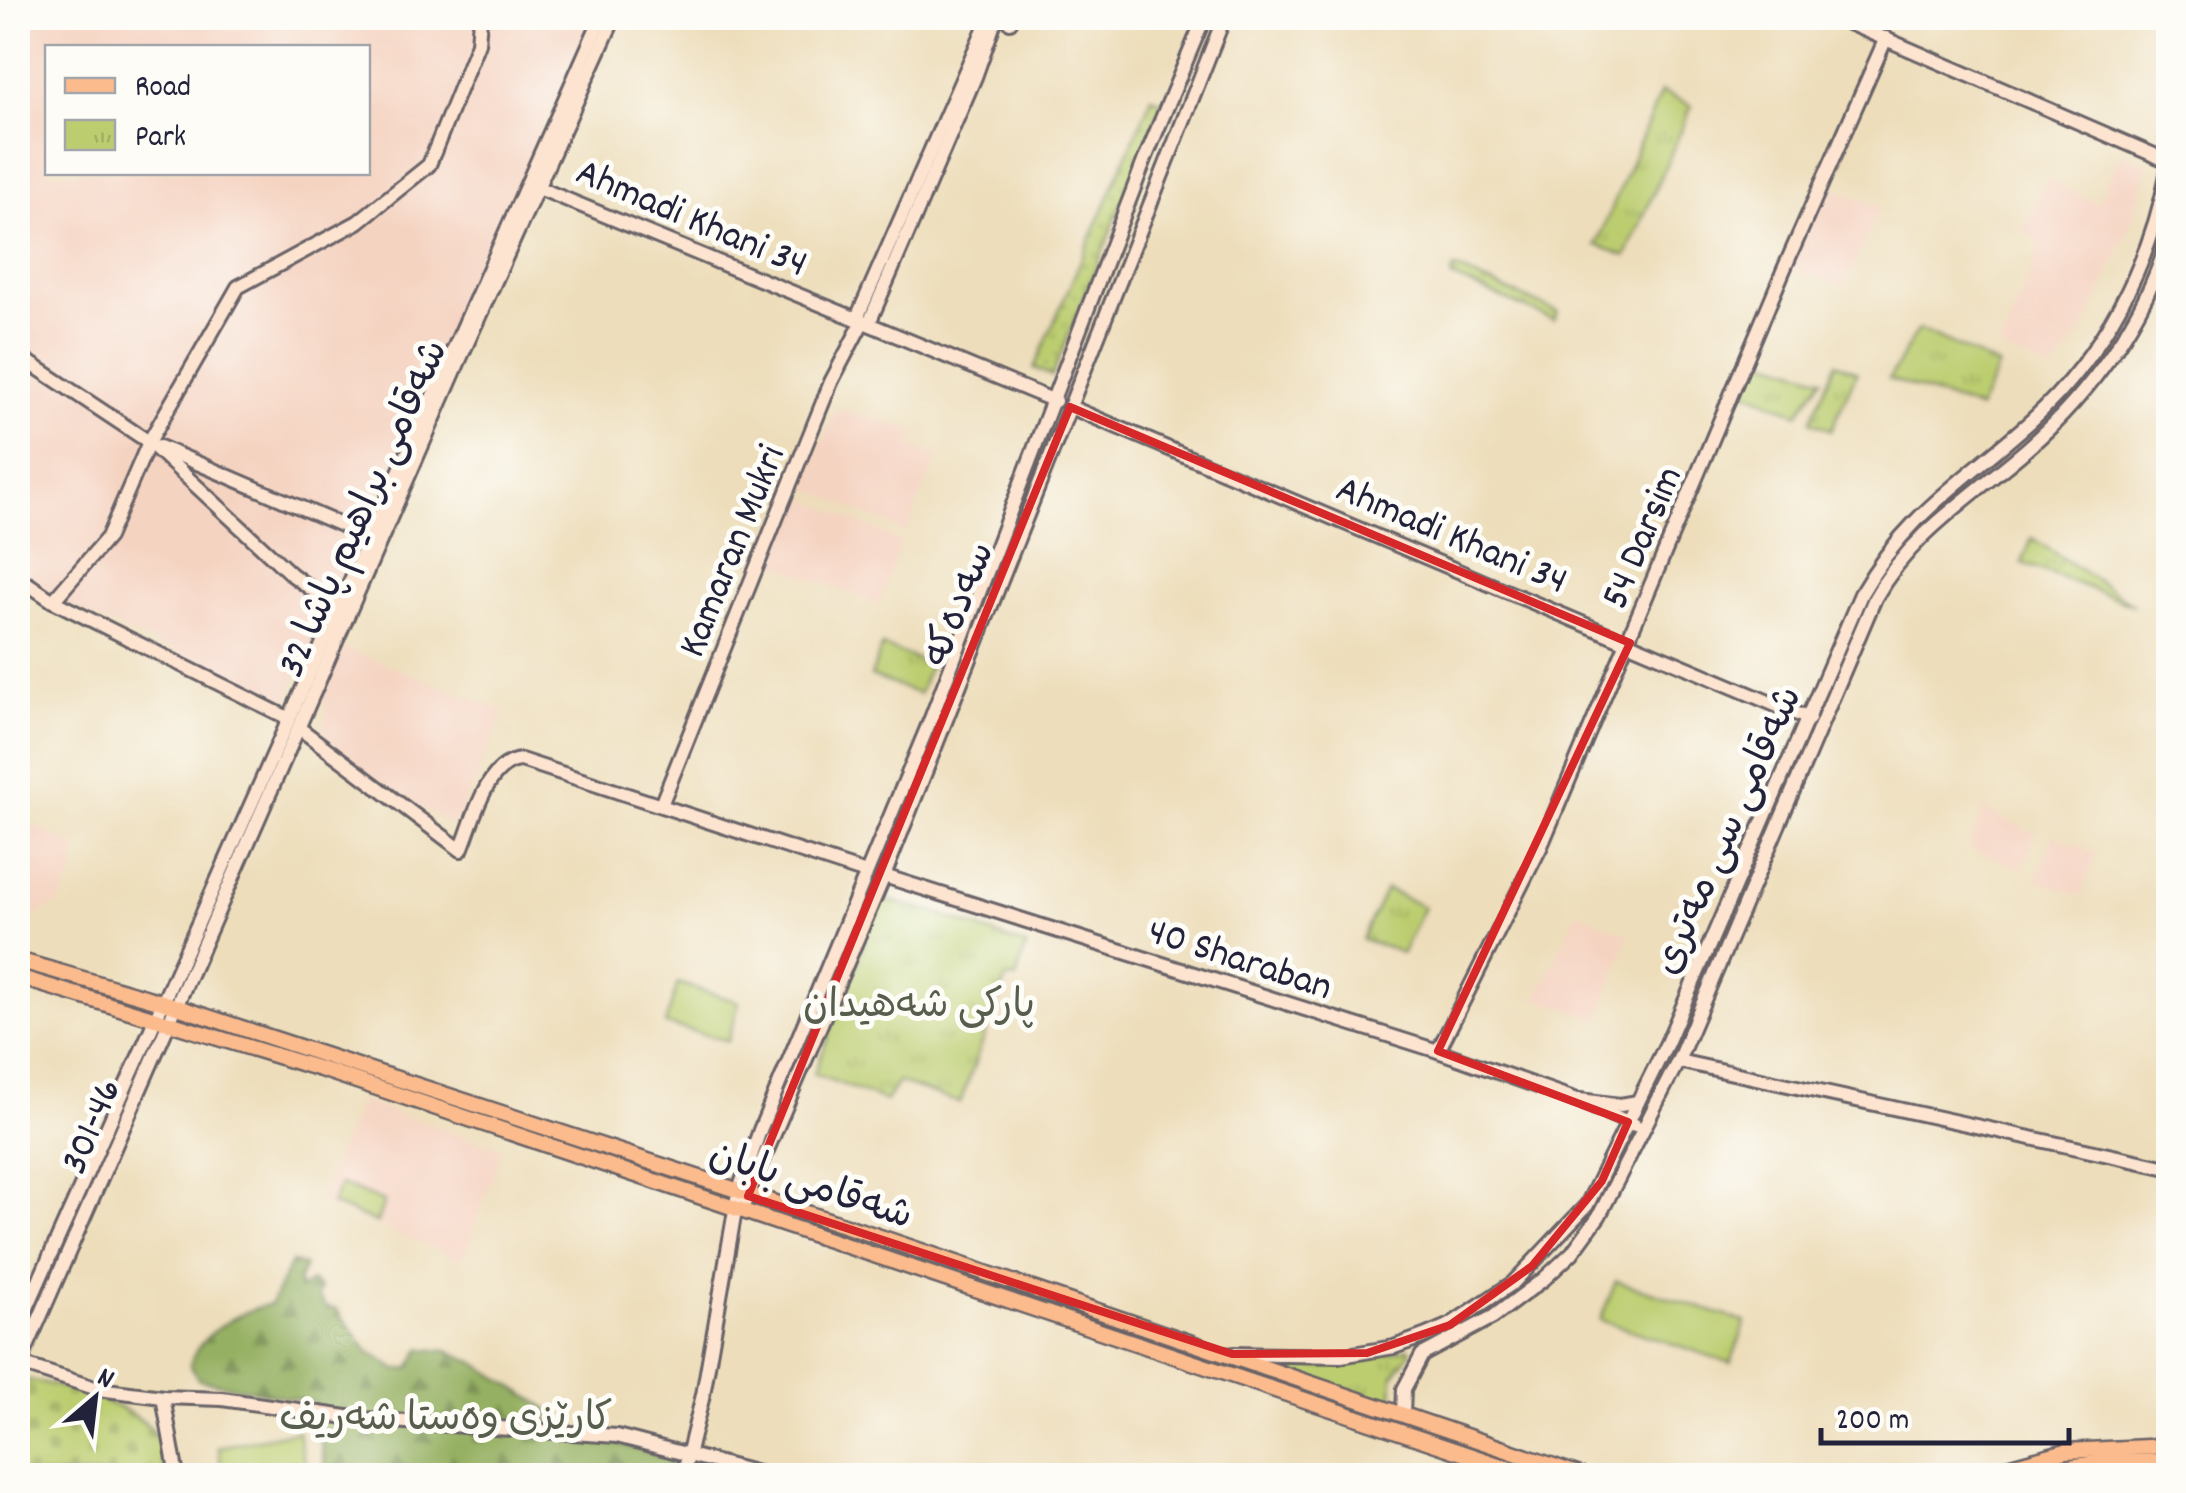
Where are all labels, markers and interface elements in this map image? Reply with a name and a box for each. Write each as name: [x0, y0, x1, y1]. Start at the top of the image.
legend: [45, 45, 370, 175]
text: Road: [135, 68, 191, 111]
text: Park: [135, 118, 186, 161]
street label: Ahmadi Khani 34: [566, 147, 815, 295]
street label: شەقامی براهیم پاشا 32: [266, 332, 466, 688]
street label: Kamaran Mukri: [667, 438, 803, 667]
street label: 54 Darsim: [1589, 458, 1701, 619]
street label: Ahmadi Khani 34: [1326, 464, 1575, 612]
street label: سەدەکە: [911, 534, 1013, 676]
street label: شەقامی سی مەتری: [1642, 678, 1820, 985]
street label: 40 Sharaban: [1140, 906, 1338, 1019]
park label: پارکی شەهیدان: [803, 980, 1035, 1037]
street label: 301-46: [49, 1071, 139, 1184]
street label: شەقامی بابان: [701, 1128, 919, 1248]
north arrow: [45, 1348, 145, 1448]
text: N: [89, 1359, 120, 1401]
scale bar: [1821, 1383, 2068, 1445]
park label: کارێزی وەستا شەریف: [279, 1393, 613, 1450]
text: 200 m: [1836, 1401, 1909, 1444]

